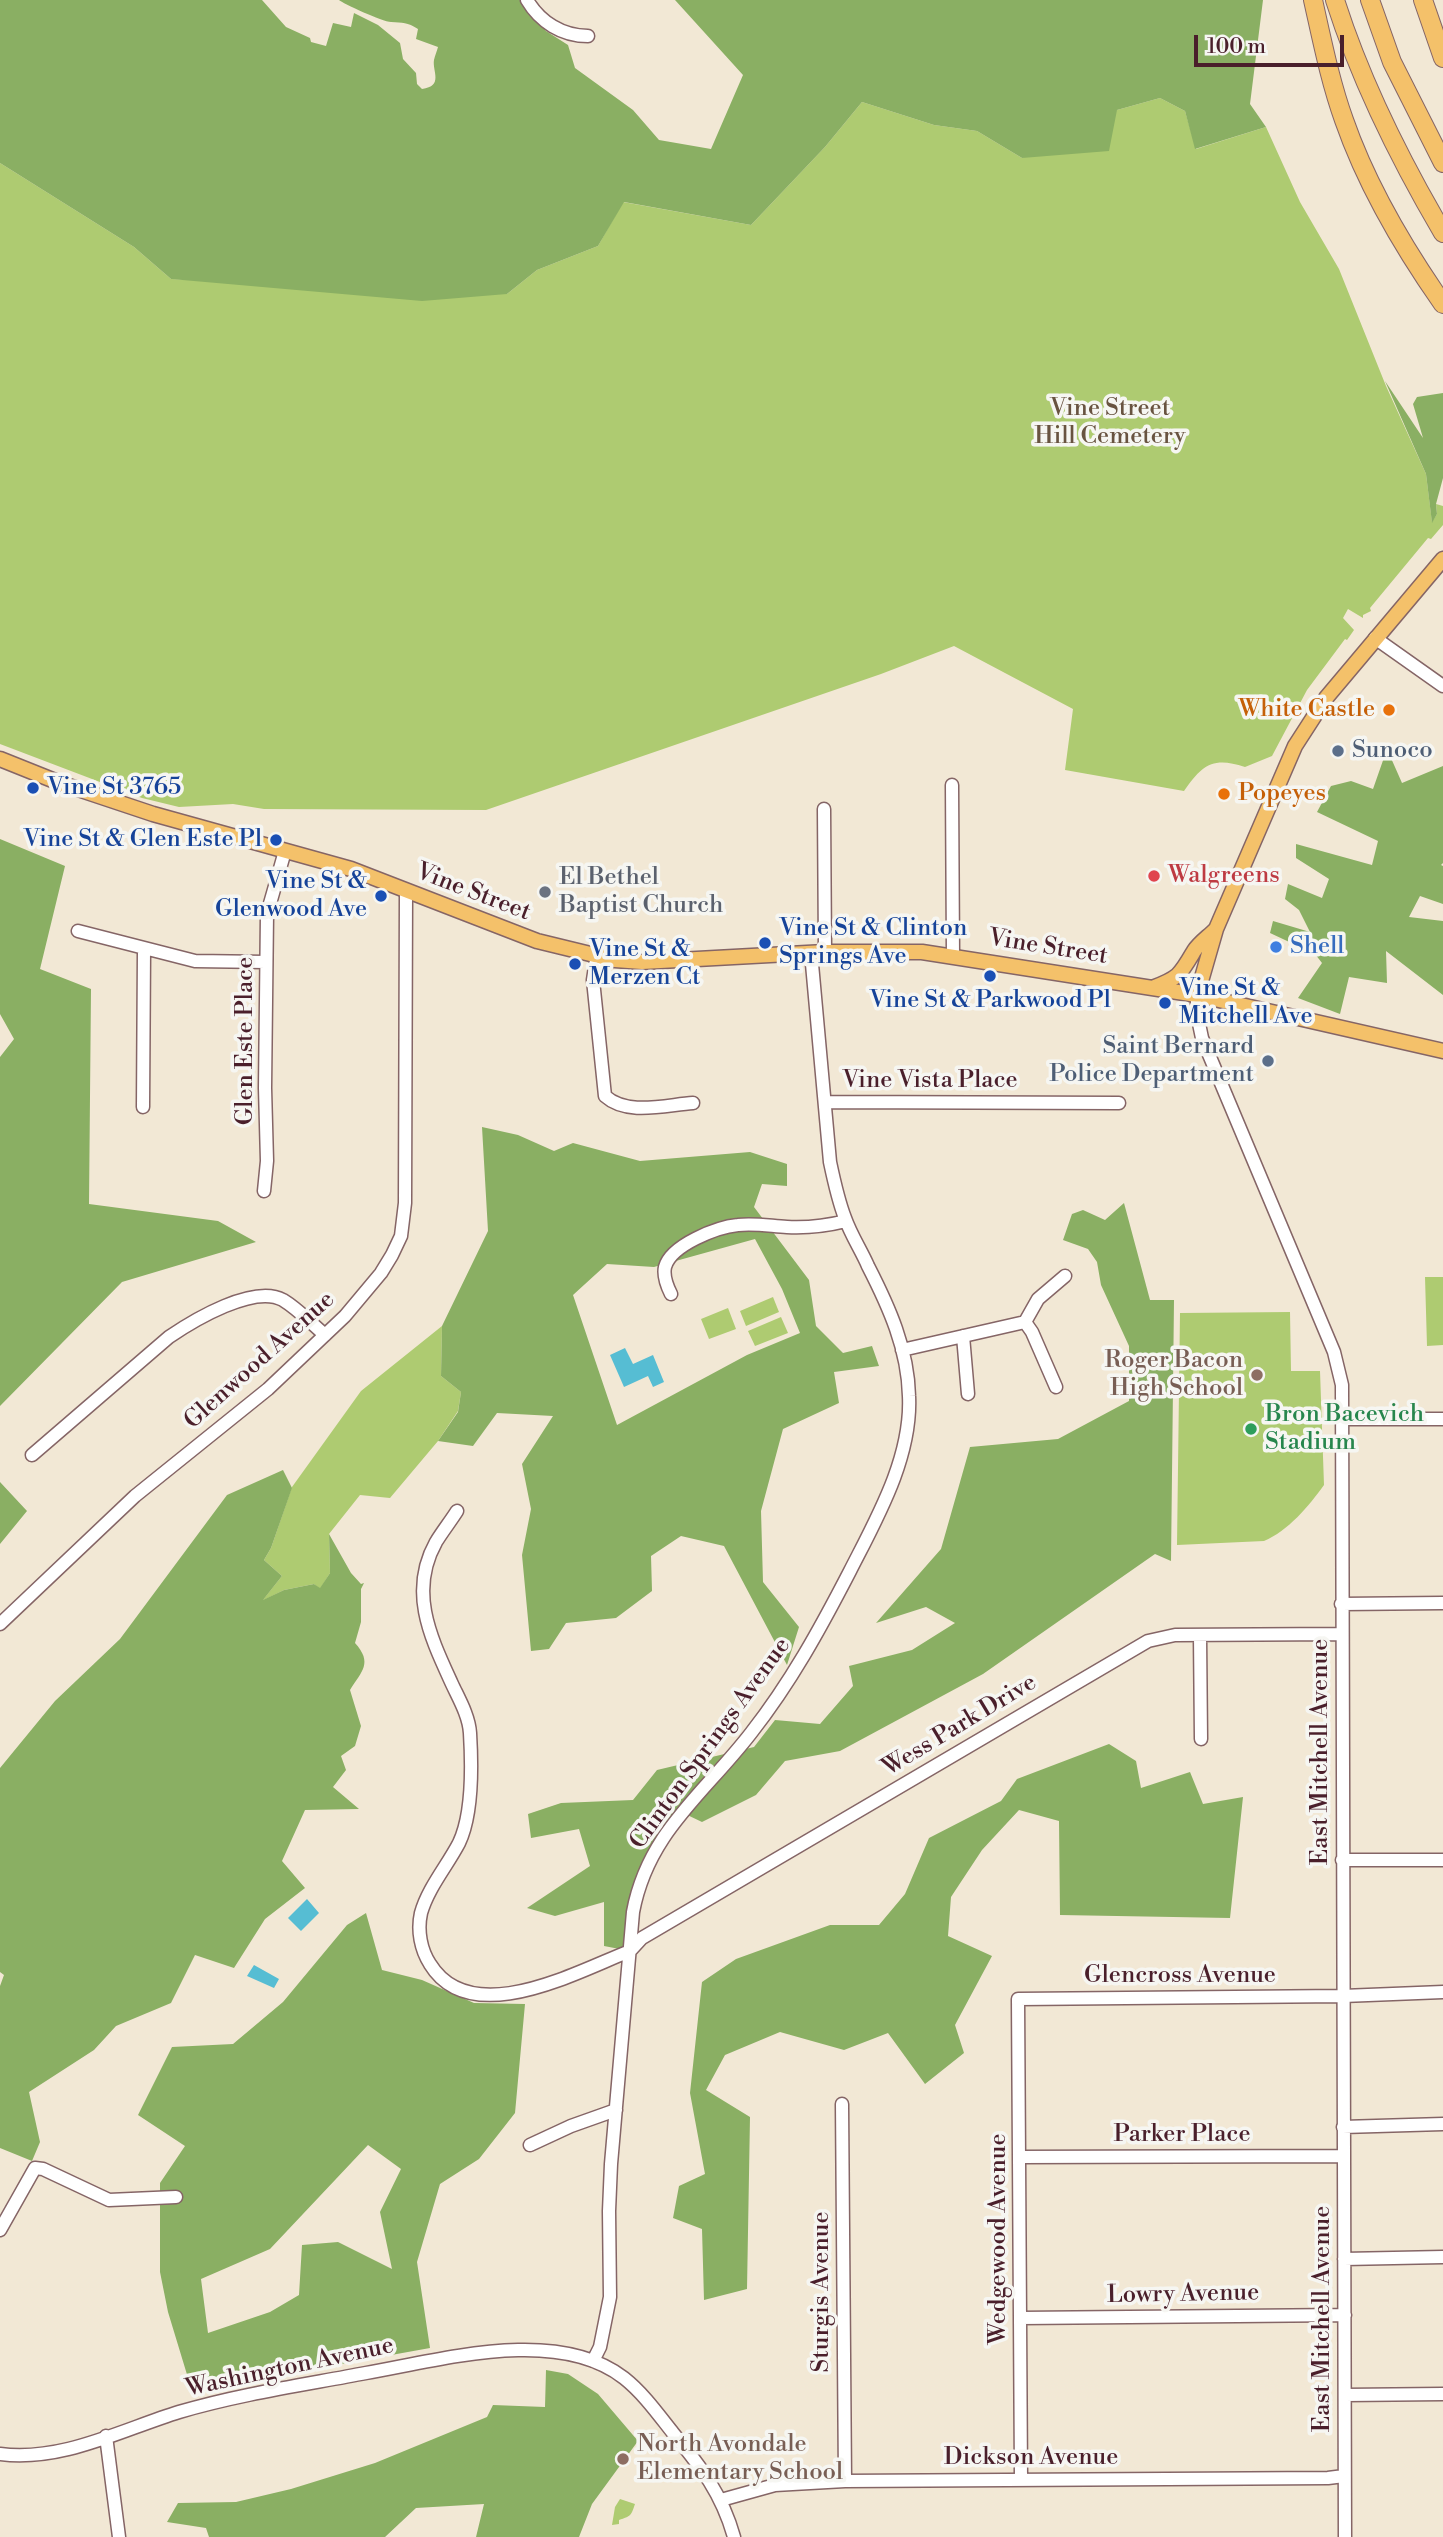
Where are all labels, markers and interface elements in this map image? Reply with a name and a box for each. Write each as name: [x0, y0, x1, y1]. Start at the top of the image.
scale bar: [1198, 21, 1348, 65]
text: 100 m: [1207, 34, 1266, 60]
park label: Vine Street Hill Cemetery: [1034, 395, 1186, 451]
place label: White Castle: [1239, 696, 1375, 724]
marker: White Castle: [1381, 702, 1397, 718]
place label: Sunoco: [1352, 737, 1433, 765]
marker: Sunoco: [1330, 743, 1346, 759]
place label: Vine St 3765: [47, 774, 181, 802]
marker: Vine St 3765: [25, 780, 41, 796]
place label: Popeyes: [1238, 780, 1326, 808]
marker: Popeyes: [1216, 786, 1232, 802]
place label: Vine St & Glen Este Pl: [23, 826, 262, 854]
marker: Vine St & Glen Este Pl: [268, 832, 284, 848]
street label: Vine Street: [412, 858, 534, 928]
place label: Walgreens: [1168, 862, 1280, 890]
place label: El Bethel Baptist Church: [559, 864, 723, 920]
place label: Vine St & Glenwood Ave: [215, 868, 367, 924]
marker: Walgreens: [1146, 868, 1162, 884]
marker: El Bethel Baptist Church: [537, 884, 553, 900]
marker: Vine St & Glenwood Ave: [373, 888, 389, 904]
place label: Vine St & Clinton Springs Ave: [779, 915, 967, 971]
street label: Vine Street: [986, 924, 1110, 972]
place label: Shell: [1290, 933, 1344, 961]
marker: Vine St & Clinton Springs Ave: [757, 935, 773, 951]
place label: Vine St & Merzen Ct: [589, 936, 701, 992]
marker: Shell: [1268, 939, 1284, 955]
marker: Vine St & Merzen Ct: [567, 956, 583, 972]
street label: Glen Este Place: [232, 957, 260, 1125]
marker: Vine St & Parkwood Pl: [982, 968, 998, 984]
place label: Vine St & Mitchell Ave: [1179, 975, 1313, 1031]
place label: Vine St & Parkwood Pl: [869, 987, 1111, 1015]
marker: Vine St & Mitchell Ave: [1157, 995, 1173, 1011]
place label: Saint Bernard Police Department: [1049, 1033, 1254, 1089]
marker: Saint Bernard Police Department: [1260, 1053, 1276, 1069]
street label: Vine Vista Place: [842, 1067, 1018, 1095]
street label: Glenwood Avenue: [179, 1286, 341, 1436]
place label: Roger Bacon High School: [1105, 1347, 1243, 1403]
marker: Roger Bacon High School: [1249, 1367, 1265, 1383]
place label: Bron Bacevich Stadium: [1265, 1401, 1424, 1457]
marker: Bron Bacevich Stadium: [1243, 1421, 1259, 1437]
street label: Clinton Springs Avenue: [625, 1633, 797, 1855]
street label: East Mitchell Avenue: [1307, 1639, 1335, 1865]
street label: Wess Park Drive: [878, 1669, 1042, 1783]
street label: Glencross Avenue: [1084, 1962, 1276, 1990]
street label: Parker Place: [1113, 2121, 1251, 2149]
street label: Wedgewood Avenue: [985, 2133, 1013, 2345]
street label: East Mitchell Avenue: [1309, 2206, 1337, 2432]
street label: Sturgis Avenue: [808, 2211, 836, 2373]
street label: Lowry Avenue: [1107, 2279, 1259, 2311]
street label: Washington Avenue: [183, 2332, 397, 2404]
place label: North Avondale Elementary School: [637, 2431, 843, 2487]
street label: Dickson Avenue: [944, 2444, 1118, 2472]
marker: North Avondale Elementary School: [615, 2451, 631, 2467]

